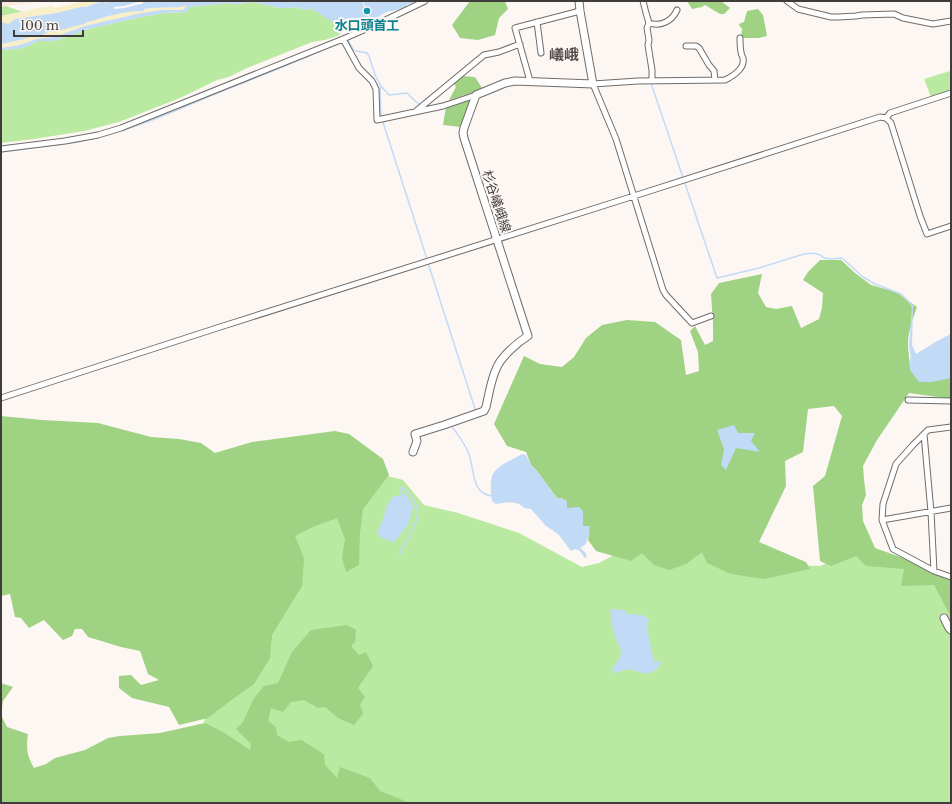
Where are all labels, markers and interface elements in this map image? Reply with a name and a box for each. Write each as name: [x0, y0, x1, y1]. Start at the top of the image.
marker: 水口頭首工: [362, 6, 372, 16]
scale bar: [14, 12, 83, 38]
place label: 水口頭首工: [334, 17, 400, 34]
text: 100 m: [20, 18, 59, 33]
district label: 嶬峨: [549, 45, 579, 64]
street label: 杉谷嶬峨線: [478, 168, 515, 235]

